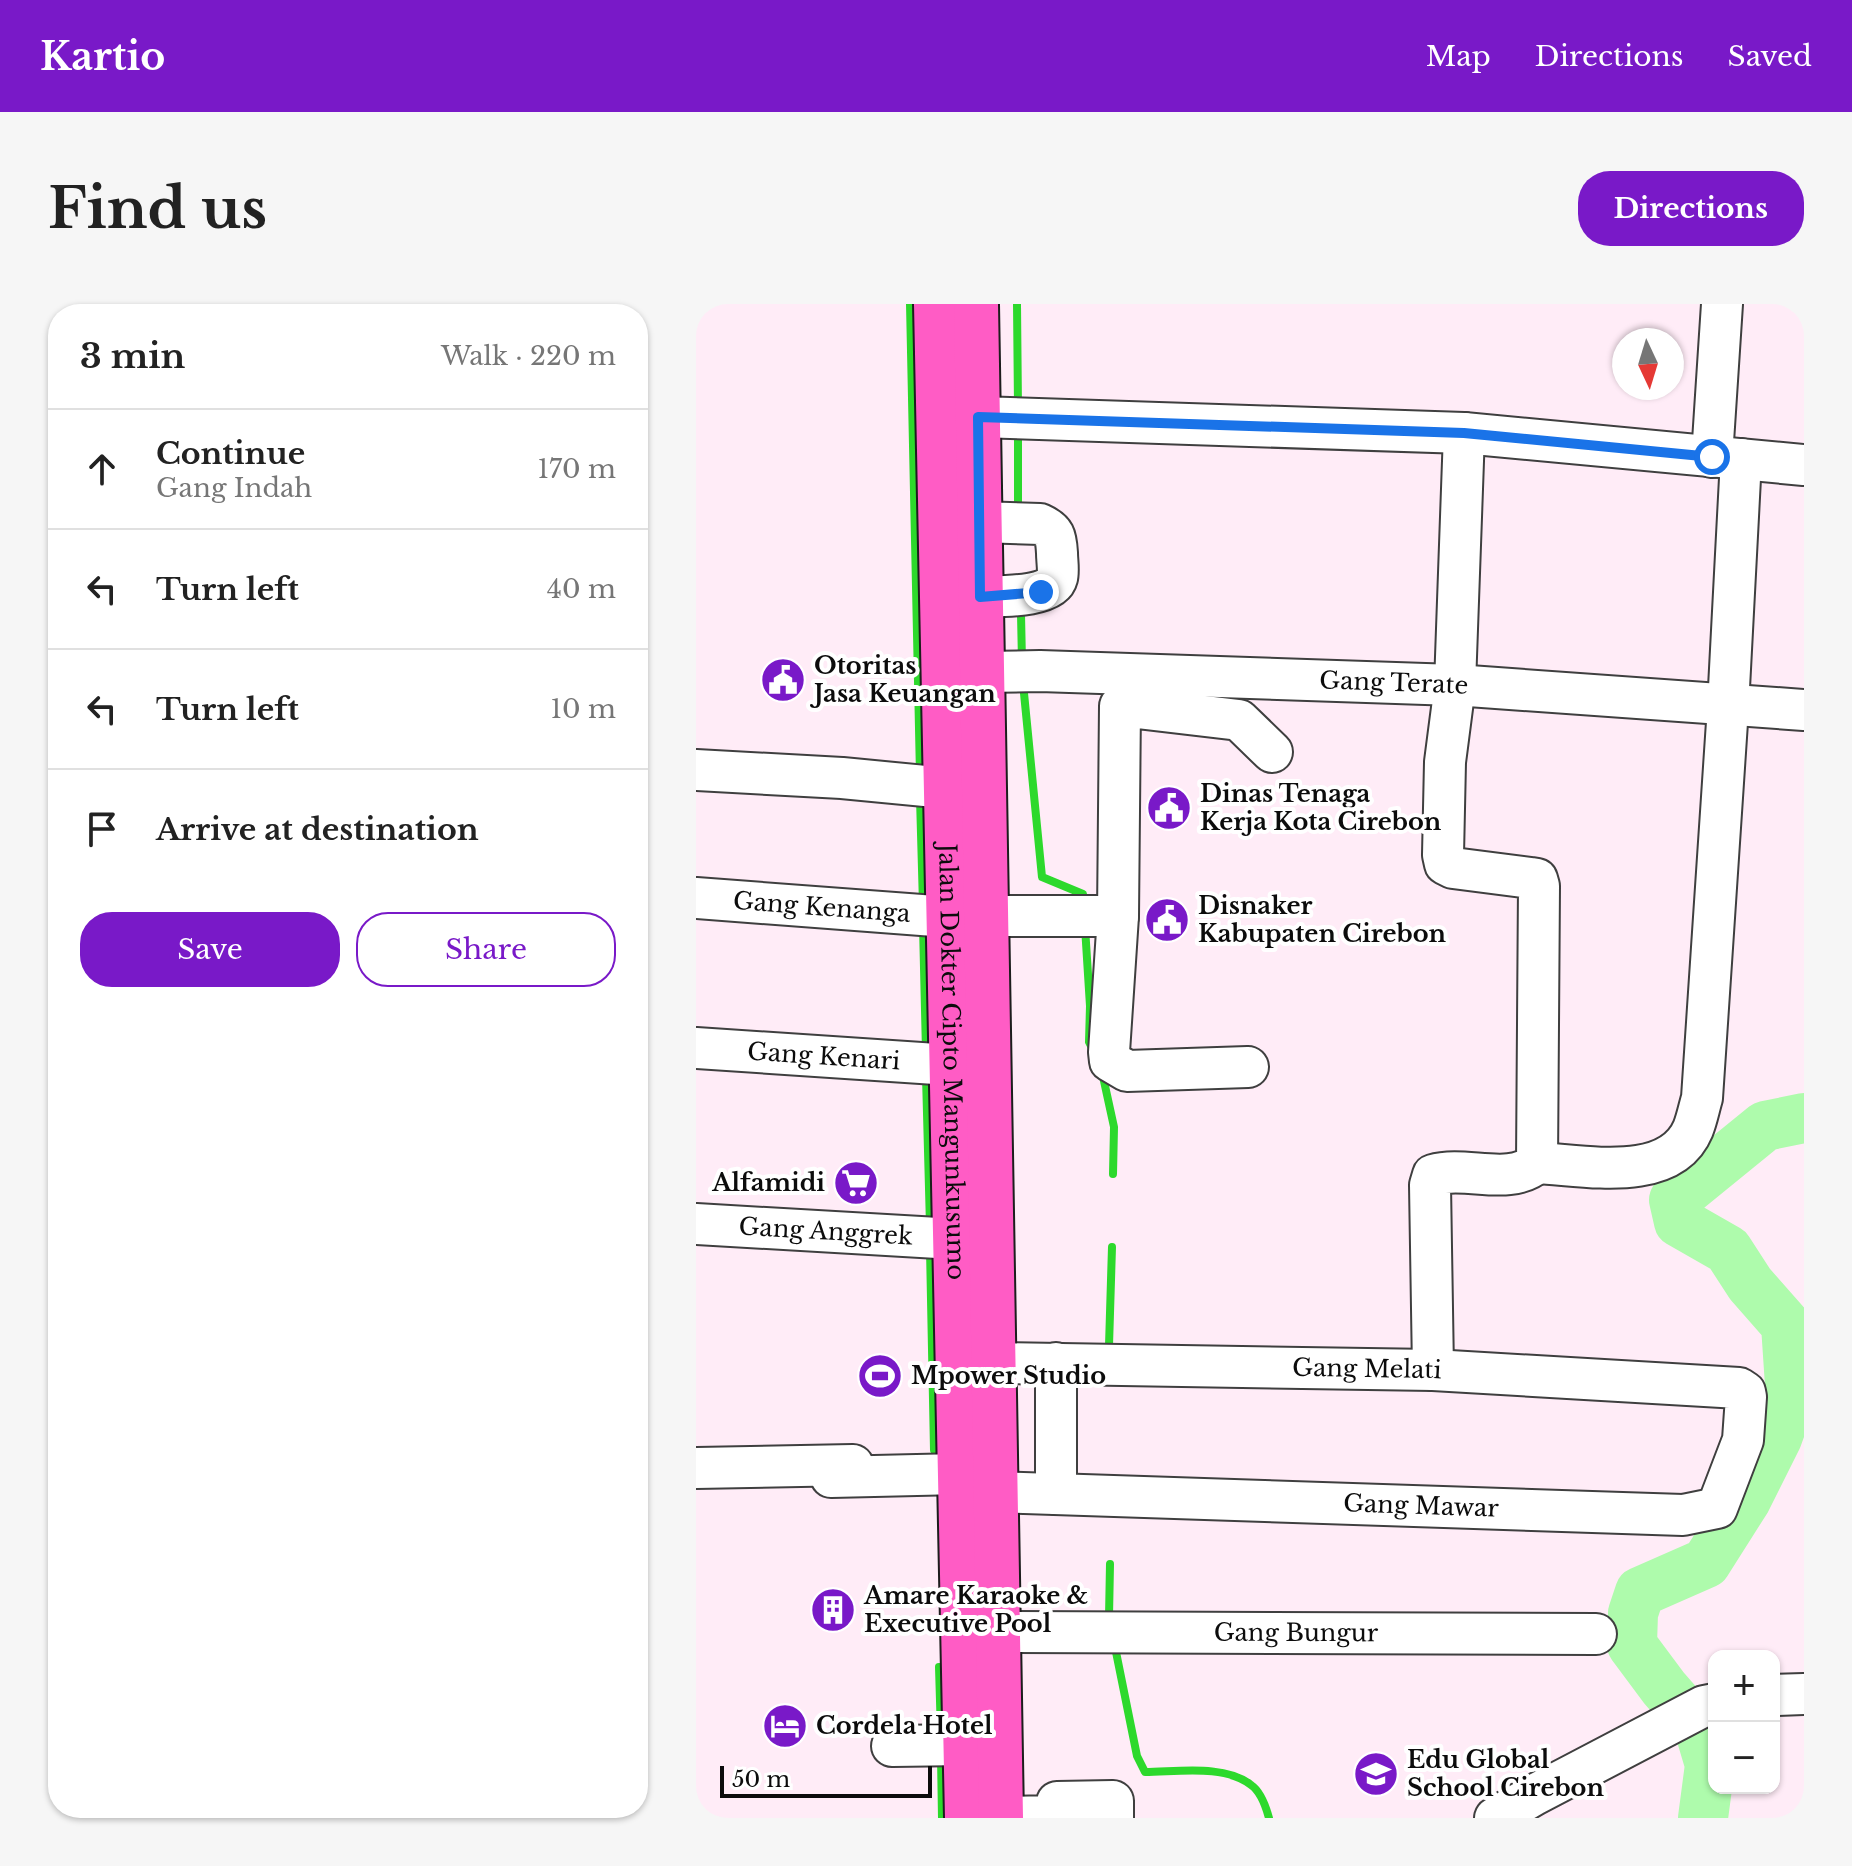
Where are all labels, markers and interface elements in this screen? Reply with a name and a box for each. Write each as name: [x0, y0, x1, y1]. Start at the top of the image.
text: Kartio: [40, 33, 165, 80]
text: Map: [1426, 39, 1491, 74]
text: Directions: [1535, 39, 1684, 74]
text: Saved: [1728, 39, 1812, 74]
button: Directions: [1578, 171, 1804, 246]
text: Find us: [48, 174, 267, 243]
north arrow: [1612, 328, 1684, 400]
text: 3 min: [80, 335, 185, 377]
text: Walk · 220 m: [441, 340, 616, 372]
text: Continue: [156, 435, 305, 472]
route start: [1694, 439, 1730, 475]
icon: ahead: [80, 447, 124, 491]
text: 170 m: [537, 453, 616, 485]
text: Gang Indah: [156, 472, 312, 504]
icon: left: [80, 567, 124, 611]
text: Turn left: [156, 571, 299, 608]
text: 40 m: [547, 573, 616, 605]
route end: [1023, 574, 1059, 610]
place label: Otoritas Jasa Keuangan: [809, 651, 996, 708]
public building icon: Otoritas Jasa Keuangan: [759, 656, 807, 704]
street label: Gang Terate: [1319, 665, 1469, 700]
icon: left: [80, 687, 124, 731]
text: Turn left: [156, 691, 299, 728]
text: 10 m: [550, 693, 616, 725]
place label: Dinas Tenaga Kerja Kota Cirebon: [1200, 779, 1442, 836]
public building icon: Dinas Tenaga Kerja Kota Cirebon: [1145, 784, 1193, 832]
icon: arrive: [80, 807, 124, 851]
text: Arrive at destination: [156, 811, 479, 848]
street label: Jalan Dokter Cipto Mangunkusumo: [933, 840, 971, 1280]
street label: Gang Kenanga: [732, 886, 912, 928]
place label: Disnaker Kabupaten Cirebon: [1198, 891, 1447, 948]
public building icon: Disnaker Kabupaten Cirebon: [1143, 896, 1191, 944]
button: Save: [80, 912, 340, 987]
button: Share: [356, 912, 616, 987]
street label: Gang Kenari: [746, 1036, 901, 1076]
supermarket icon: Alfamidi: [832, 1159, 880, 1207]
place label: Alfamidi: [711, 1168, 825, 1197]
street label: Gang Anggrek: [738, 1211, 914, 1251]
sports icon: Mpower Studio: [856, 1352, 904, 1400]
street label: Gang Melati: [1292, 1353, 1443, 1384]
place label: Mpower Studio: [911, 1361, 1106, 1390]
street label: Gang Mawar: [1343, 1488, 1500, 1523]
place label: Amare Karaoke & Executive Pool: [863, 1581, 1088, 1638]
building icon: Amare Karaoke & Executive Pool: [809, 1586, 857, 1634]
street label: Gang Bungur: [1214, 1618, 1379, 1647]
map controls: [1708, 1650, 1780, 1794]
button: +: [1708, 1650, 1780, 1722]
hotel icon: Cordela Hotel: [761, 1702, 809, 1750]
place label: Cordela Hotel: [816, 1711, 993, 1740]
button: −: [1708, 1722, 1780, 1794]
place label: Edu Global School Cirebon: [1407, 1745, 1604, 1802]
school or university icon: Edu Global School Cirebon: [1352, 1750, 1400, 1798]
scale bar: [720, 1762, 932, 1798]
text: 50 m: [732, 1766, 790, 1793]

